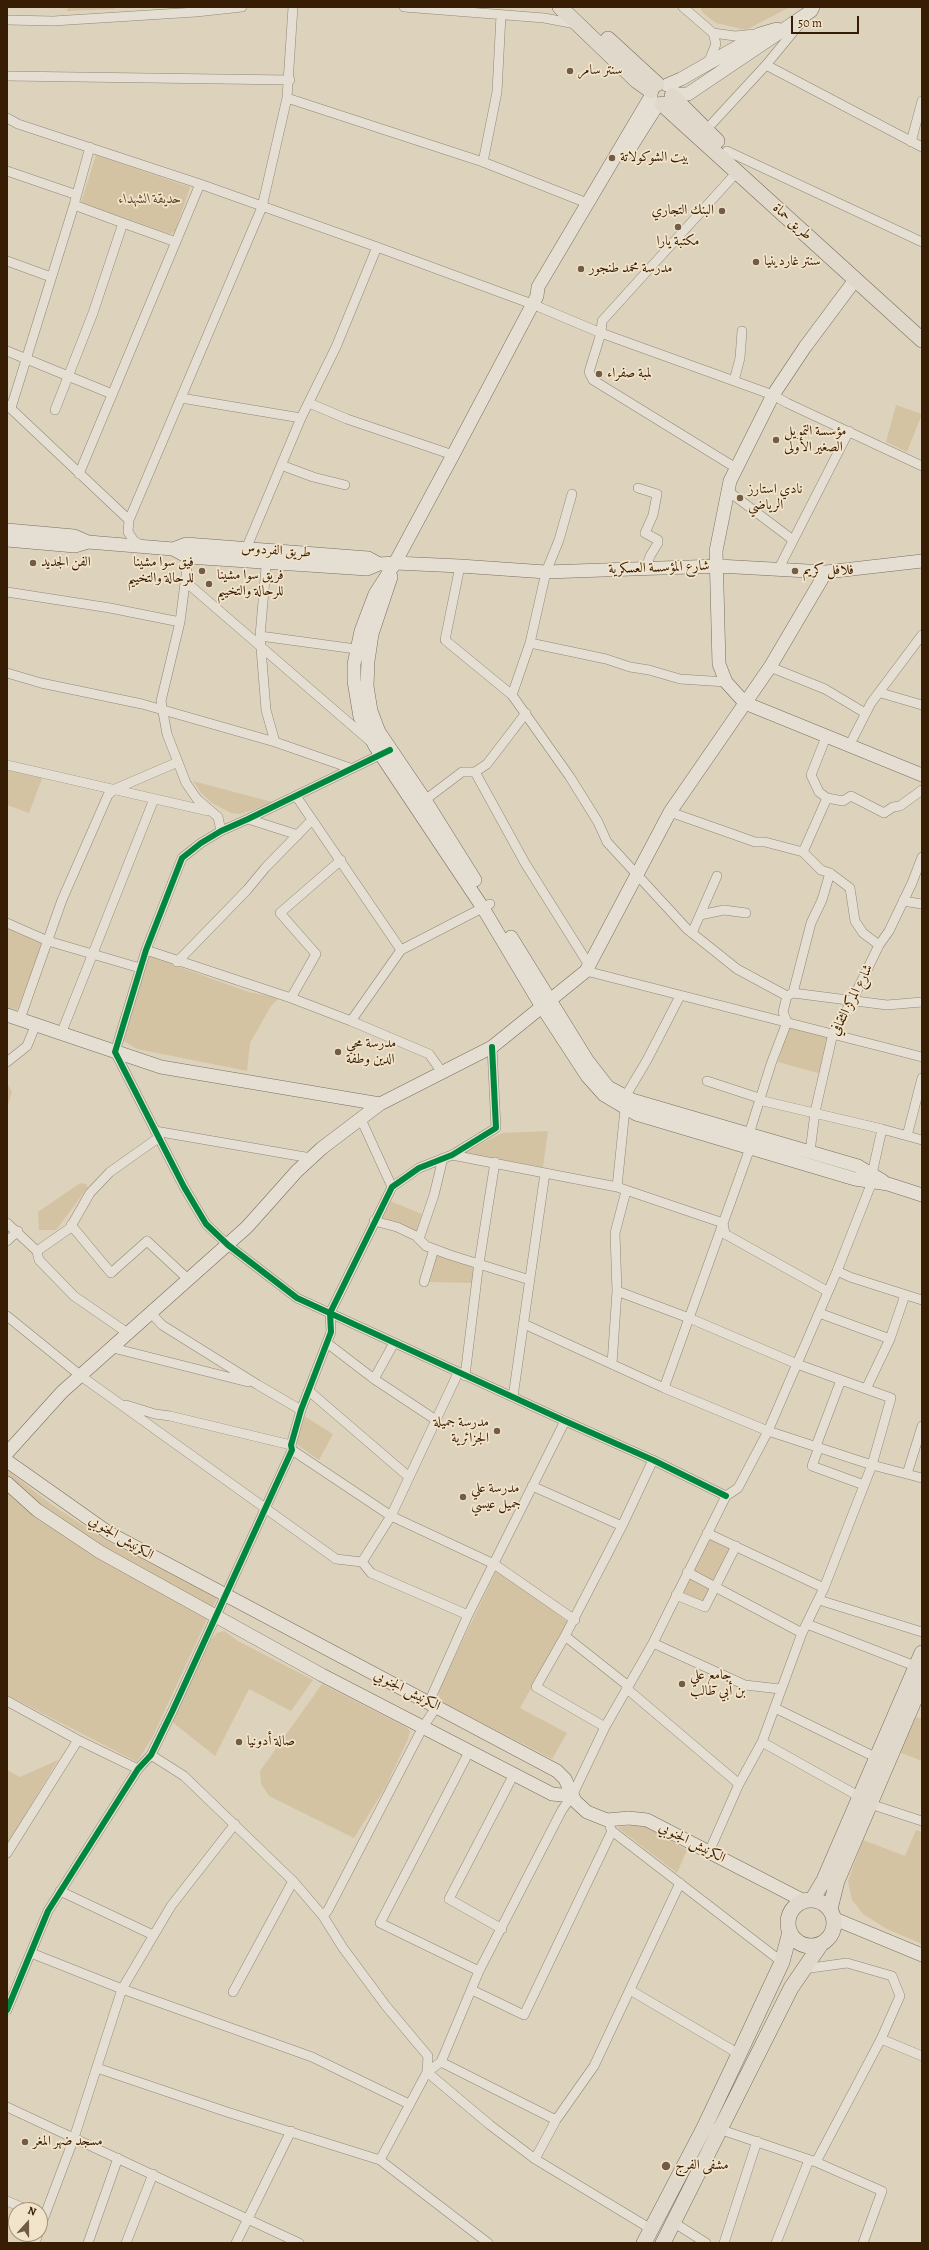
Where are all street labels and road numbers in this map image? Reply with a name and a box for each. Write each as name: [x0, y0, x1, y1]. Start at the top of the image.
street label: طريق حماة: [769, 200, 815, 244]
street label: طريق الفردوس: [241, 540, 311, 562]
street label: شارع المؤسسة العسكرية: [608, 558, 710, 578]
street label: شارع المركز الثقافي: [827, 962, 877, 1038]
street label: الكرنيش الجنوبي: [86, 1512, 156, 1564]
street label: الكرنيش الجنوبي: [371, 1667, 443, 1715]
street label: الكرنيش الجنوبي: [656, 1819, 728, 1867]

